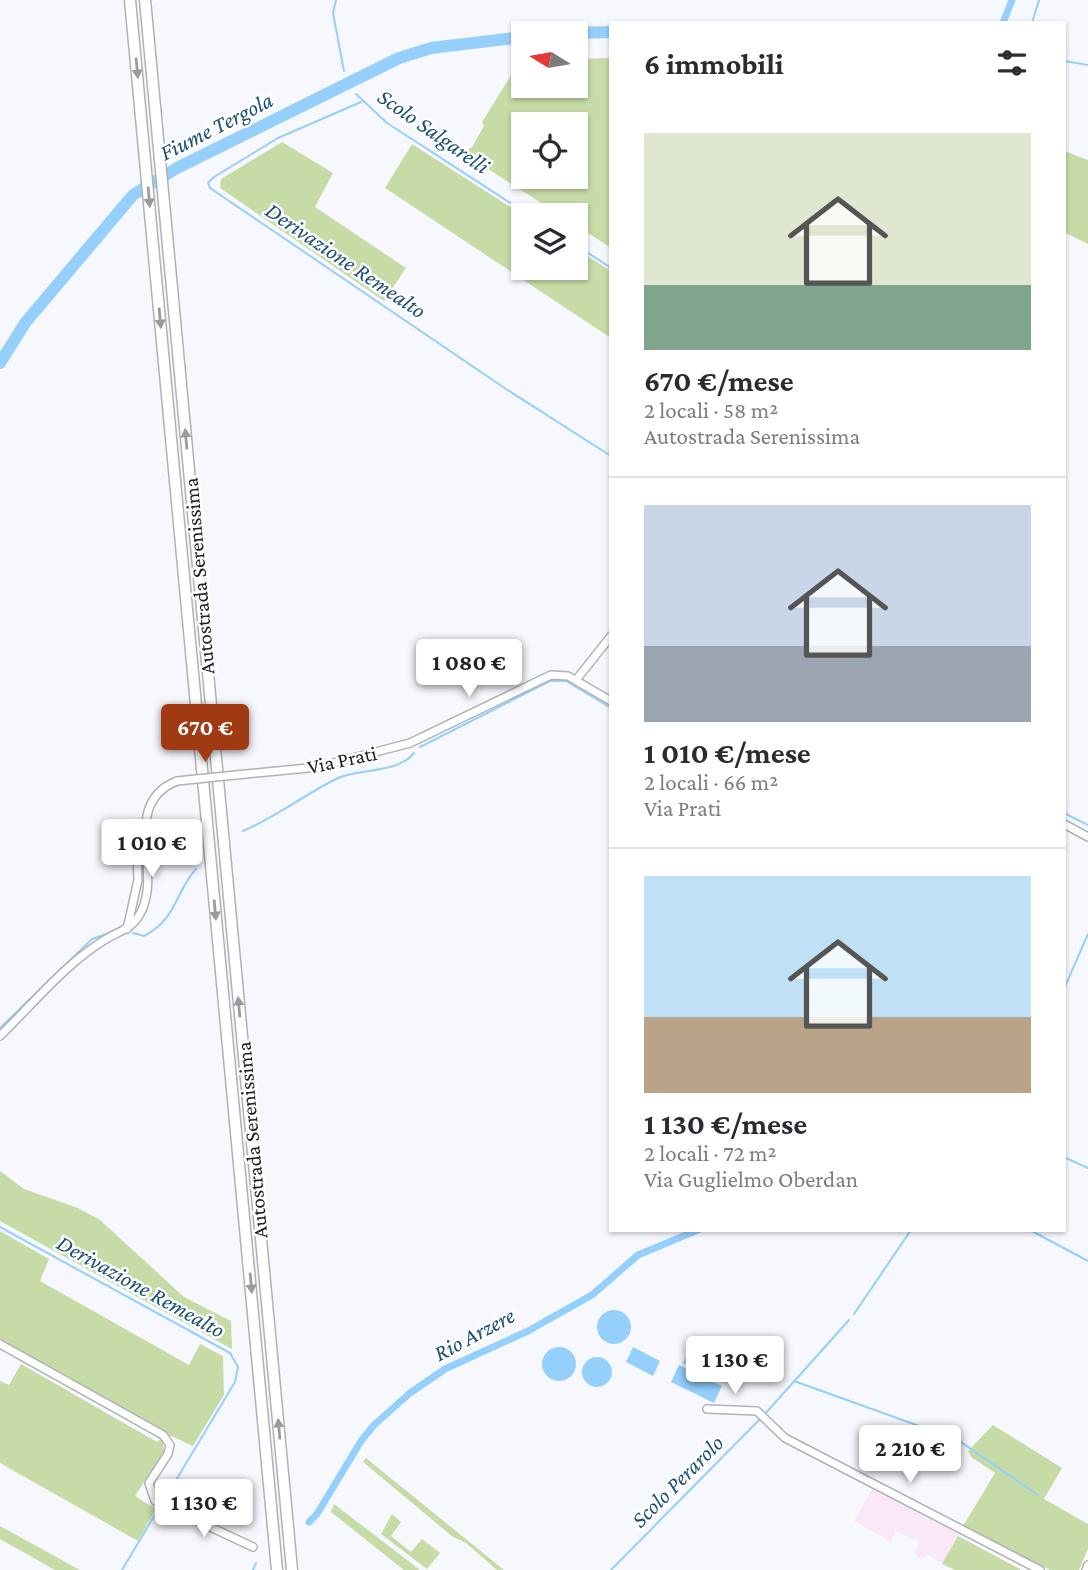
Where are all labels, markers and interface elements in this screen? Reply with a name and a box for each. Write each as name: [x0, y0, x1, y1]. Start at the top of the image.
north arrow: [511, 21, 588, 98]
map controls: [511, 21, 588, 280]
icon: filters: [993, 44, 1031, 82]
text: 6 immobili: [644, 47, 784, 80]
one-way arrow: [132, 57, 143, 79]
water label: Scolo Salgarelli: [373, 83, 495, 179]
water label: Fiume Tergola: [155, 86, 277, 166]
button: locate: [511, 112, 588, 189]
icon: home: [775, 178, 901, 304]
one-way arrow: [144, 187, 155, 209]
water label: Derivazione Remealto: [261, 197, 431, 323]
button: layers: [511, 203, 588, 280]
one-way arrow: [155, 307, 166, 329]
text: 670 €/mese: [644, 364, 794, 397]
text: 2 locali · 58 m²: [644, 397, 778, 423]
text: Autostrada Serenissima: [644, 423, 860, 449]
one-way arrow: [180, 428, 191, 450]
street label: Autostrada Serenissima: [178, 476, 220, 675]
icon: home: [775, 550, 901, 676]
pin: 1 080 €: [404, 640, 534, 699]
text: 1 080 €: [432, 649, 506, 675]
pin: 670 €: [156, 704, 254, 764]
text: 670 €: [177, 714, 233, 740]
text: 1 010 €/mese: [644, 736, 811, 769]
street label: Via Prati: [305, 741, 379, 779]
text: 2 locali · 66 m²: [644, 769, 778, 795]
text: Via Prati: [644, 795, 721, 821]
pin: 1 010 €: [87, 820, 217, 879]
text: 1 010 €: [117, 829, 187, 855]
one-way arrow: [210, 899, 221, 921]
icon: home: [775, 921, 901, 1047]
one-way arrow: [233, 996, 244, 1018]
street label: Autostrada Serenissima: [231, 1040, 273, 1239]
text: 1 130 €/mese: [644, 1107, 807, 1140]
text: 2 locali · 72 m²: [644, 1140, 776, 1166]
text: Via Guglielmo Oberdan: [644, 1166, 858, 1192]
water label: Derivazione Remealto: [53, 1229, 230, 1343]
one-way arrow: [245, 1272, 256, 1294]
water label: Rio Arzere: [429, 1302, 519, 1366]
pin: 1 130 €: [670, 1336, 800, 1396]
text: 1 130 €: [702, 1346, 768, 1372]
one-way arrow: [273, 1418, 284, 1440]
pin: 2 210 €: [845, 1426, 975, 1485]
water label: Scolo Perarolo: [626, 1429, 729, 1532]
text: 2 210 €: [875, 1435, 945, 1461]
pin: 1 130 €: [139, 1480, 269, 1539]
text: 1 130 €: [171, 1489, 237, 1515]

